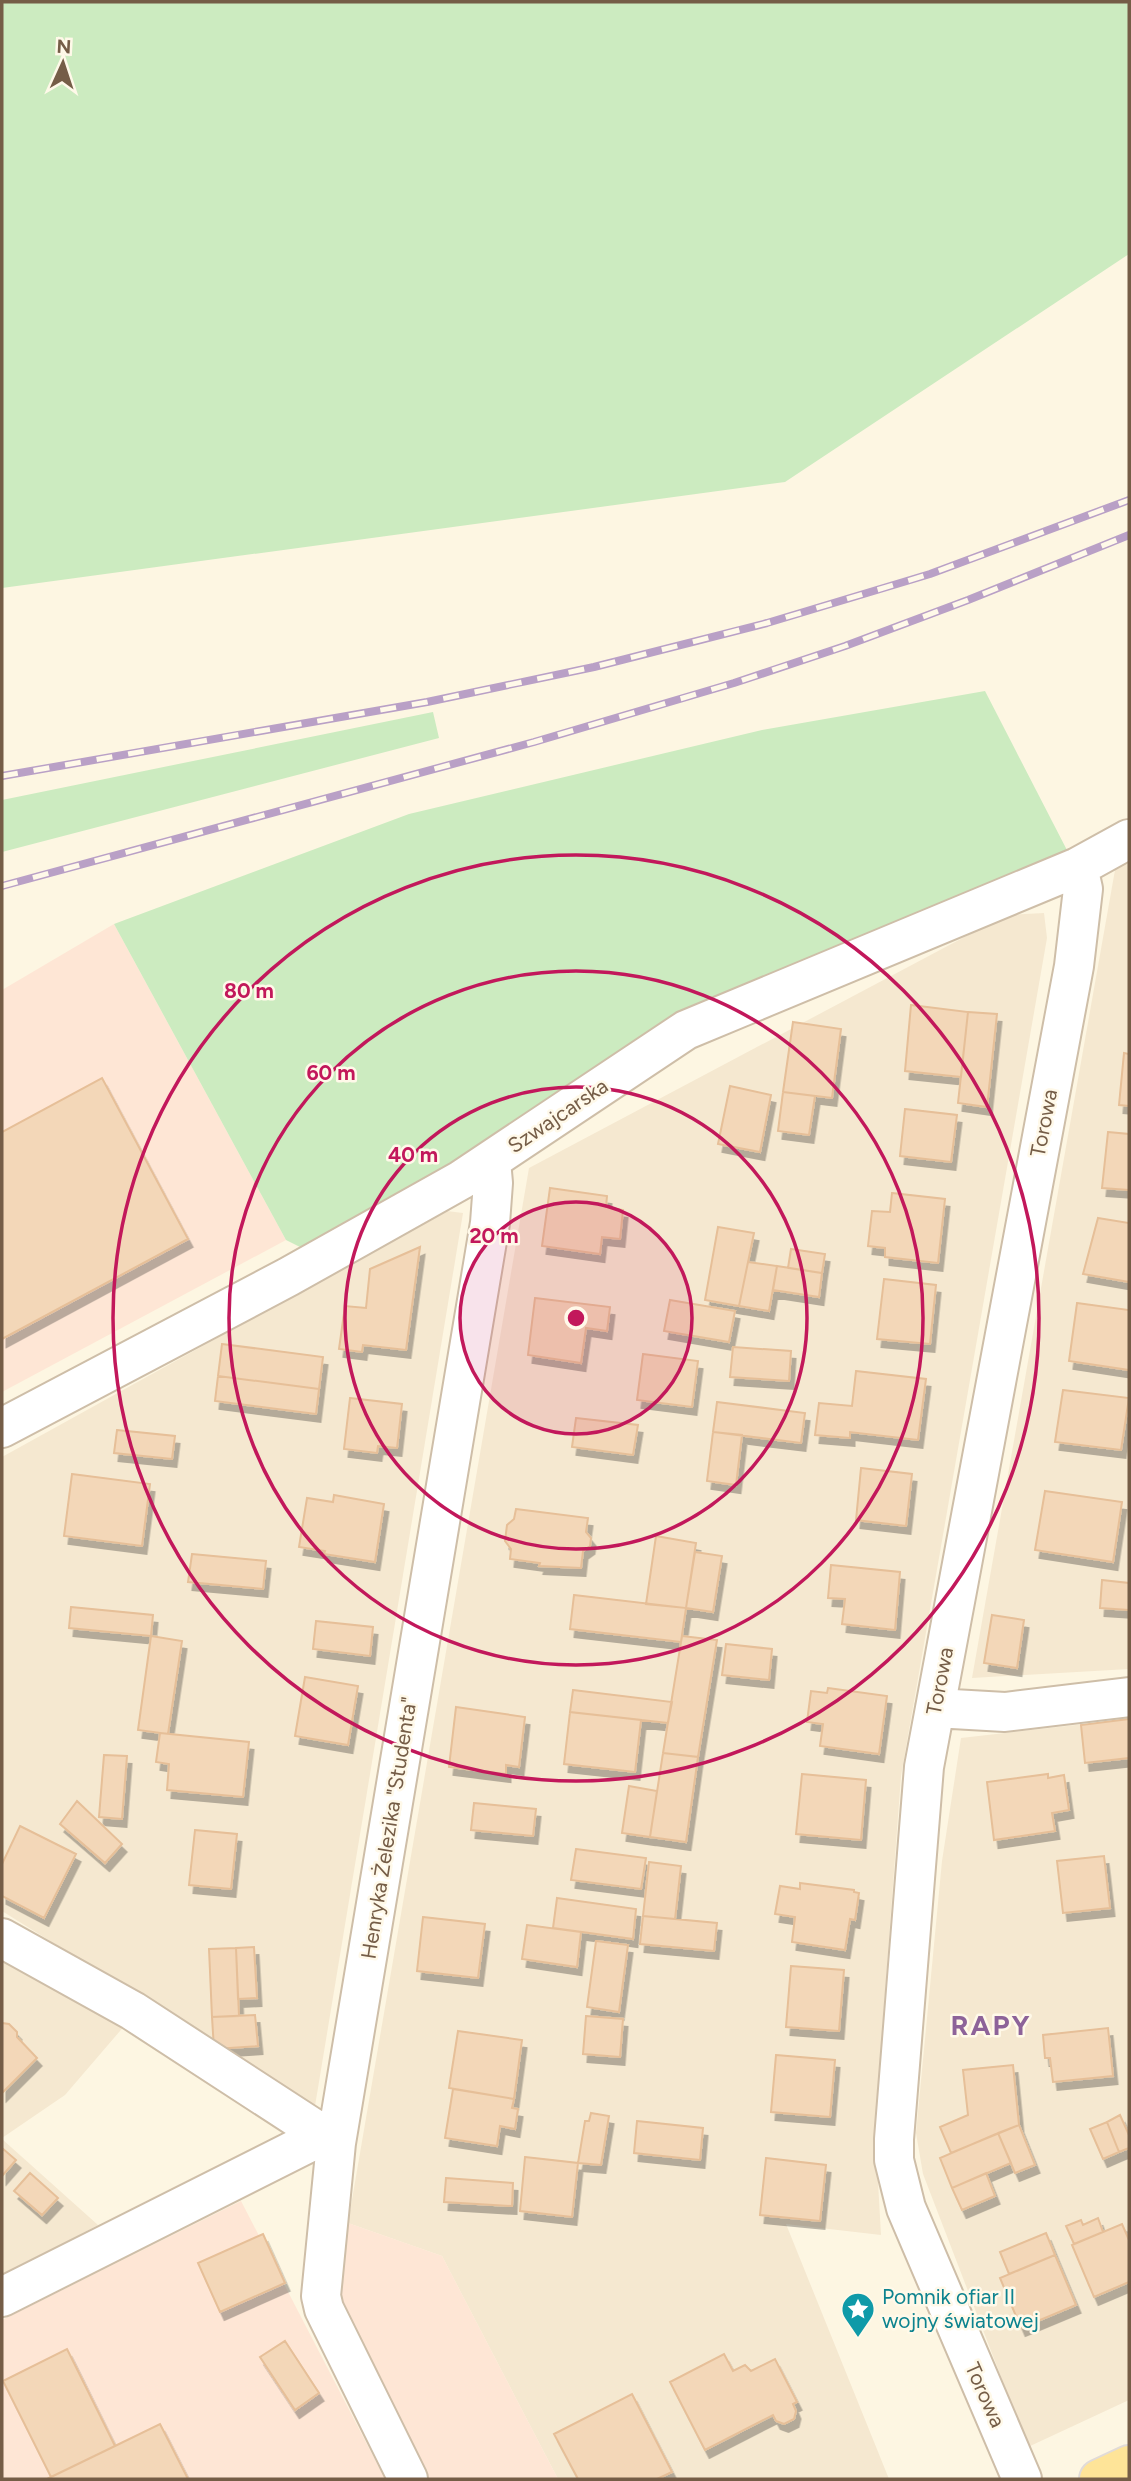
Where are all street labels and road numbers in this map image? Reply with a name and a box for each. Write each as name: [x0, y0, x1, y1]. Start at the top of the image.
street label: Szwajcarska: [503, 1073, 613, 1158]
street label: Torowa: [1025, 1087, 1062, 1159]
street label: Torowa: [921, 1645, 958, 1717]
street label: Henryka Żelezika "Studenta": [355, 1695, 422, 1961]
street label: Torowa: [960, 2358, 1011, 2431]

